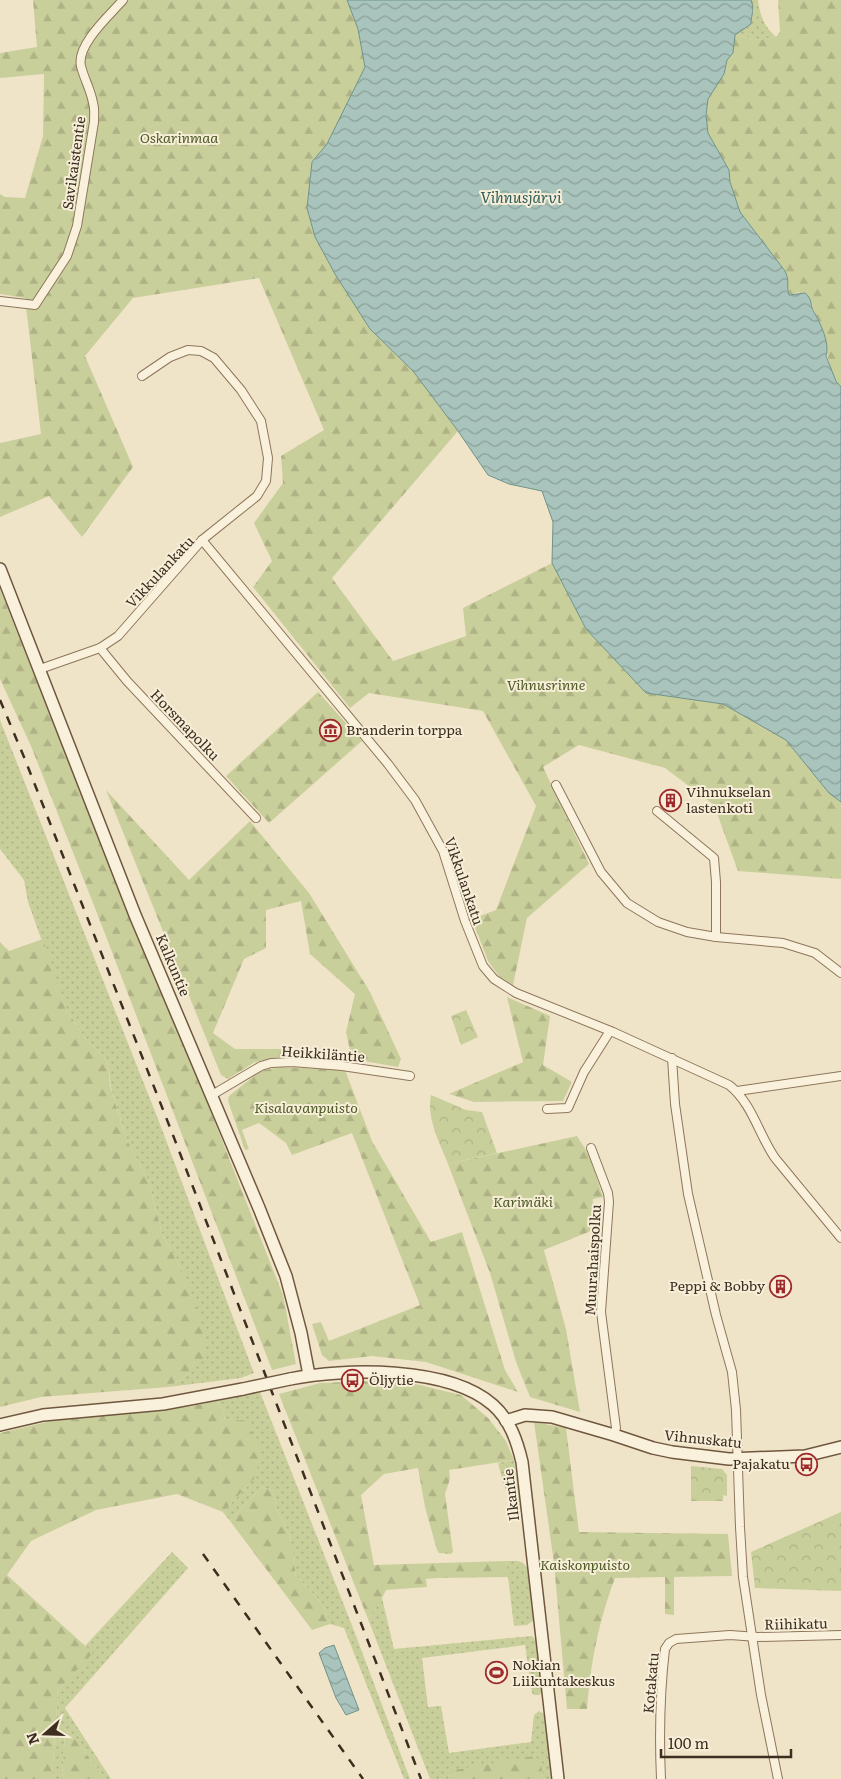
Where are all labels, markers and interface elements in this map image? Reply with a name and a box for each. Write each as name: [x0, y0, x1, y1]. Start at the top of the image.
street label: Savikaistentie: [57, 115, 89, 211]
park label: Oskarinmaa: [140, 127, 218, 147]
water label: Vihnusjärvi: [480, 185, 562, 208]
street label: Vikkulankatu: [121, 531, 198, 612]
park label: Vihnusrinne: [507, 674, 586, 694]
street label: Horsmapolku: [147, 684, 225, 764]
museum icon: Branderin torppa: [318, 718, 342, 742]
place label: Branderin torppa: [346, 719, 463, 739]
place label: Vihnukselan lastenkoti: [686, 781, 771, 817]
building icon: Vihnukselan lastenkoti: [658, 788, 682, 812]
street label: Vikkulankatu: [441, 834, 489, 928]
street label: Kalkuntie: [152, 930, 196, 999]
street label: Heikkiläntie: [281, 1040, 366, 1066]
park label: Kisalavanpuisto: [254, 1097, 358, 1117]
park label: Karimäki: [493, 1191, 554, 1211]
street label: Muurahaispolku: [579, 1204, 605, 1316]
building icon: Peppi & Bobby: [769, 1274, 793, 1298]
place label: Peppi & Bobby: [669, 1275, 766, 1295]
bus stop icon: Öljytie: [341, 1368, 365, 1392]
place label: Öljytie: [369, 1369, 413, 1389]
street label: Vihnuskatu: [663, 1424, 743, 1452]
bus stop icon: Pajakatu: [794, 1452, 818, 1476]
place label: Pajakatu: [733, 1453, 790, 1473]
street label: Ilkantie: [497, 1468, 523, 1523]
park label: Kaiskonpuisto: [540, 1554, 630, 1574]
street label: Riihikatu: [764, 1612, 828, 1634]
street label: Kotakatu: [637, 1651, 663, 1714]
place label: Nokian Liikuntakeskus: [512, 1654, 615, 1690]
sports icon: Nokian Liikuntakeskus: [484, 1661, 508, 1685]
north arrow: [20, 1709, 70, 1759]
scale bar: [661, 1726, 791, 1758]
text: N: [20, 1730, 43, 1748]
text: 100 m: [668, 1731, 709, 1754]

